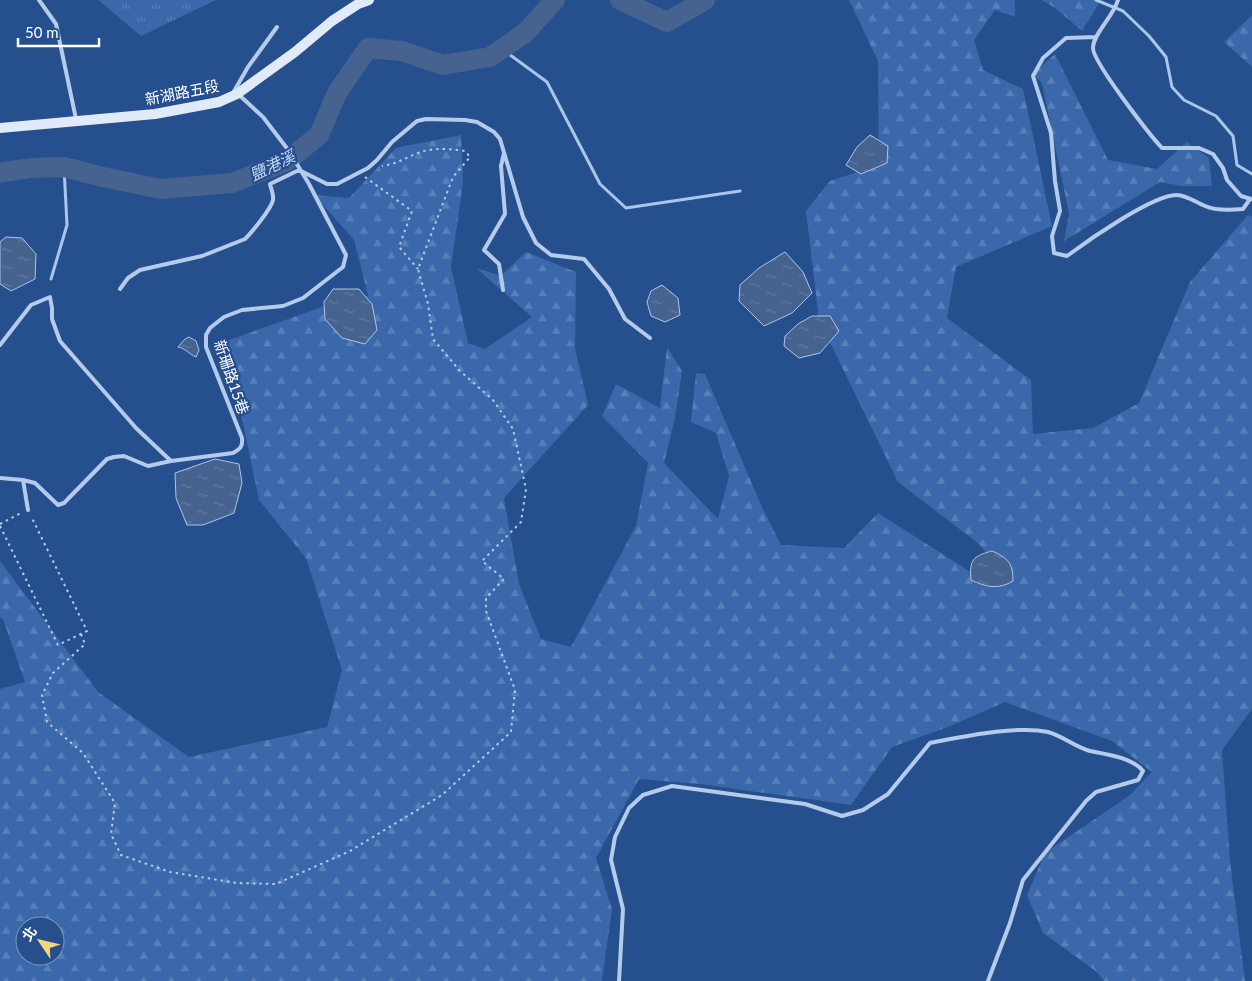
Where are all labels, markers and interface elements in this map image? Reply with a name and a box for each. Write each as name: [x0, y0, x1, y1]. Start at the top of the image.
scale bar: [18, 15, 99, 47]
text: 50 m: [25, 23, 59, 41]
street label: 新湖路五段: [143, 76, 221, 108]
water label: 鹽港溪: [246, 145, 300, 184]
street label: 新珊路15巷: [211, 337, 253, 417]
north arrow: [15, 916, 65, 966]
text: 北: [18, 923, 40, 944]

